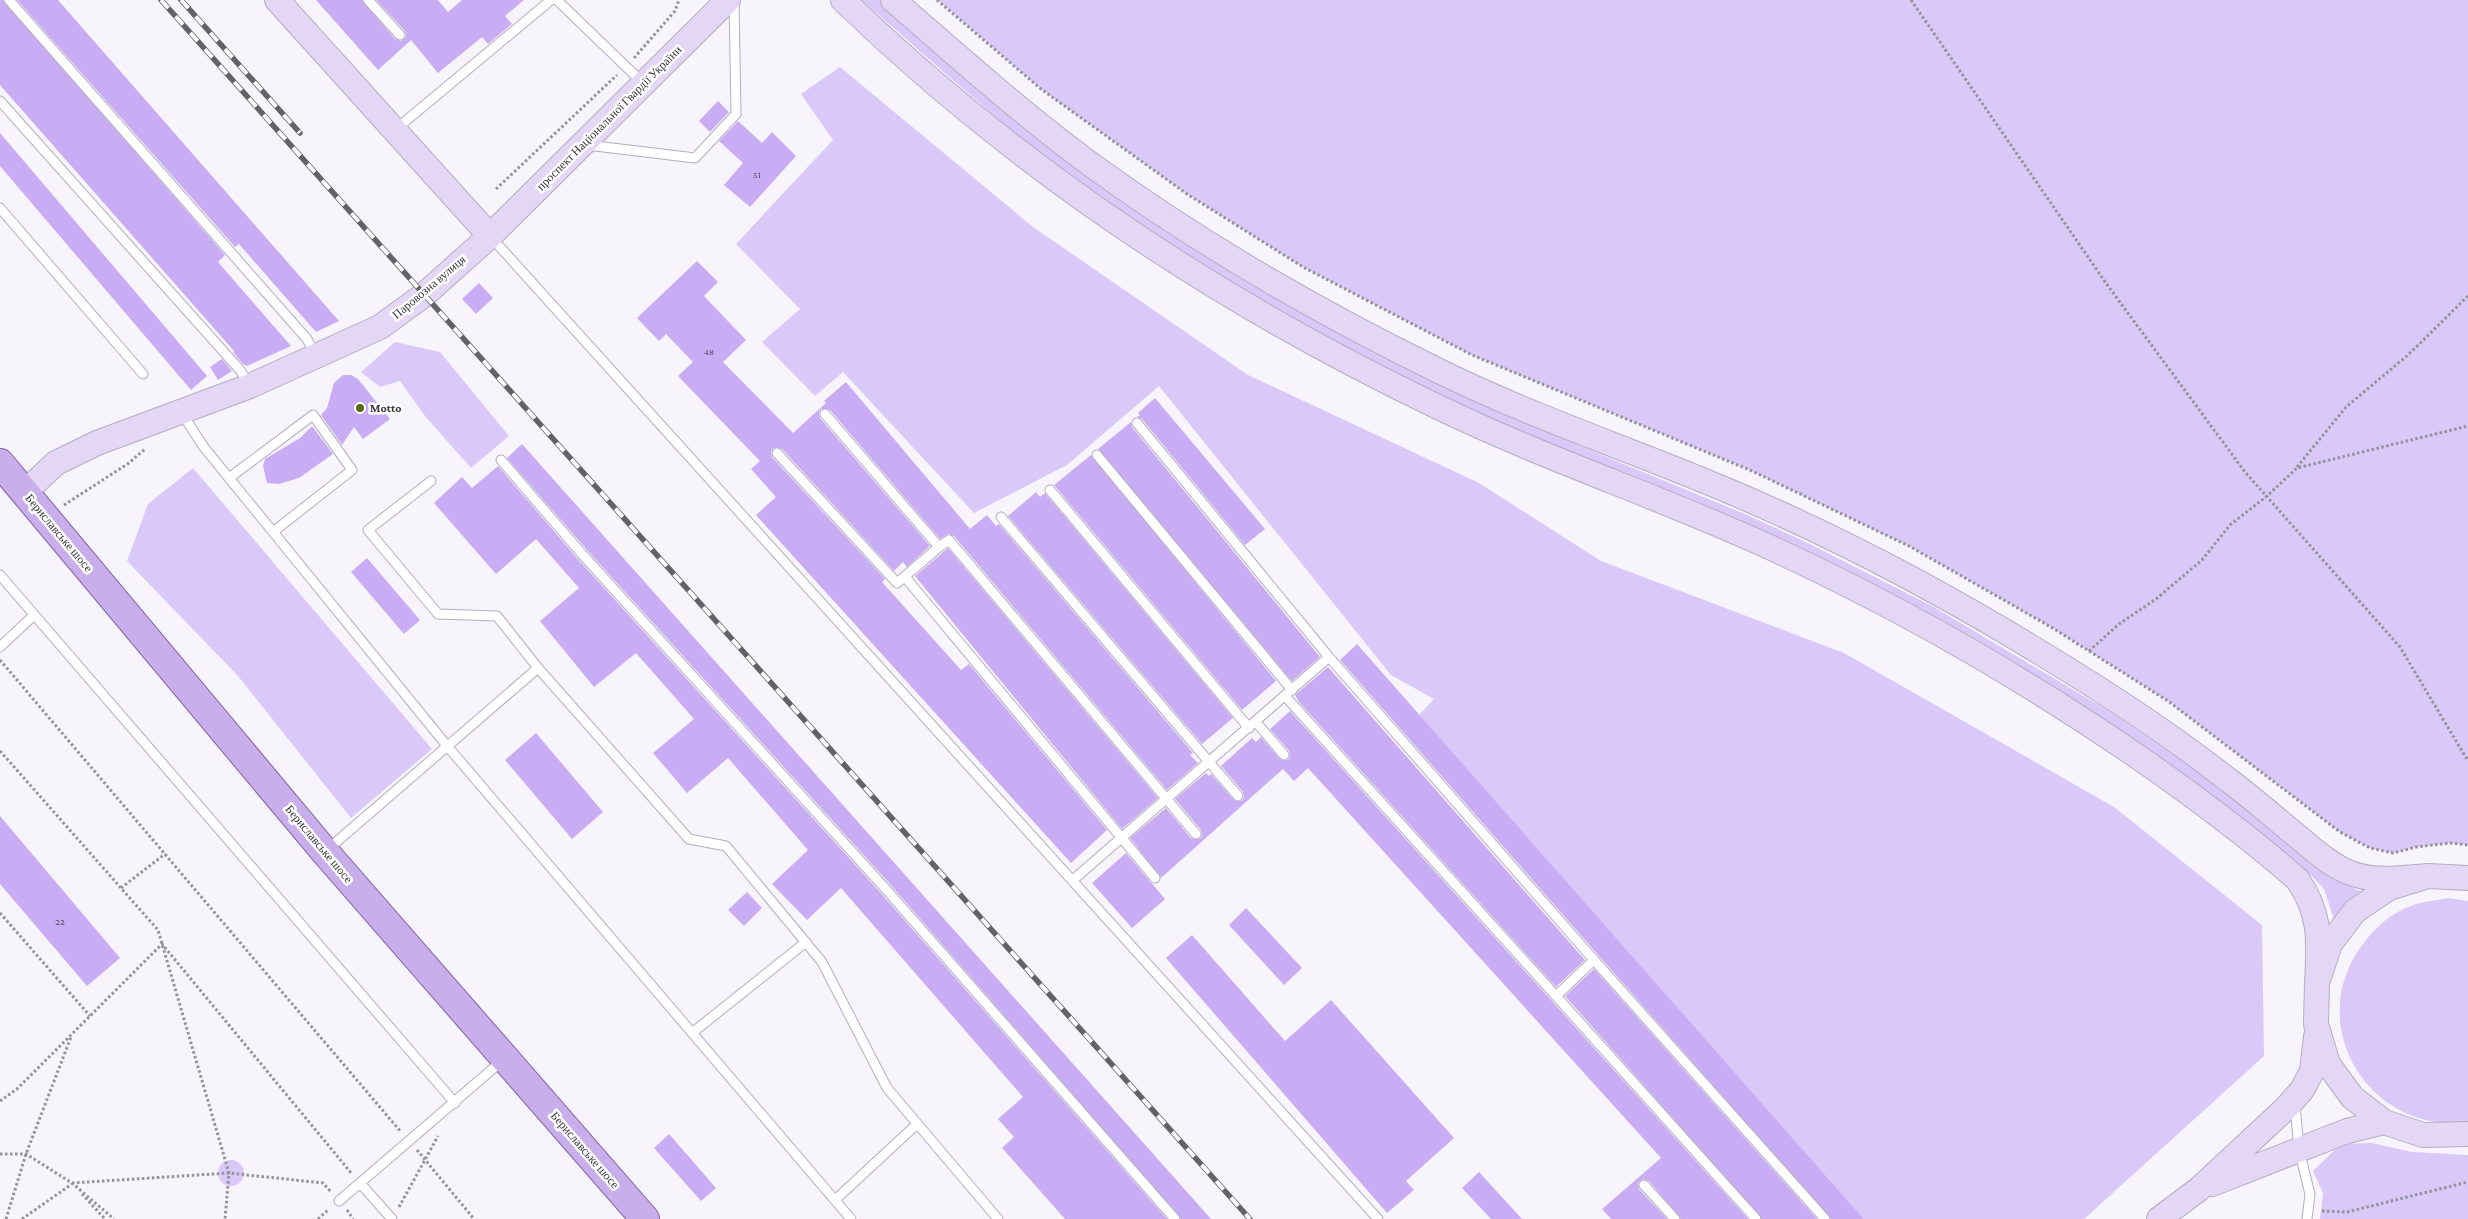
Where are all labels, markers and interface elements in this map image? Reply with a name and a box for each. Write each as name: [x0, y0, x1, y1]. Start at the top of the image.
street label: проспект Національної Гвардії України: [534, 42, 685, 193]
house number: 51: [753, 169, 761, 180]
street label: Паровозна вулиця: [389, 252, 469, 322]
house number: 48: [704, 346, 714, 357]
place label: Motto: [370, 401, 401, 415]
marker: Motto: [354, 402, 366, 414]
street label: Бериславське шосе: [22, 491, 96, 575]
street label: Бериславське шосе: [282, 802, 356, 886]
house number: 22: [55, 916, 65, 927]
street label: Бериславське шосе: [548, 1109, 622, 1191]

